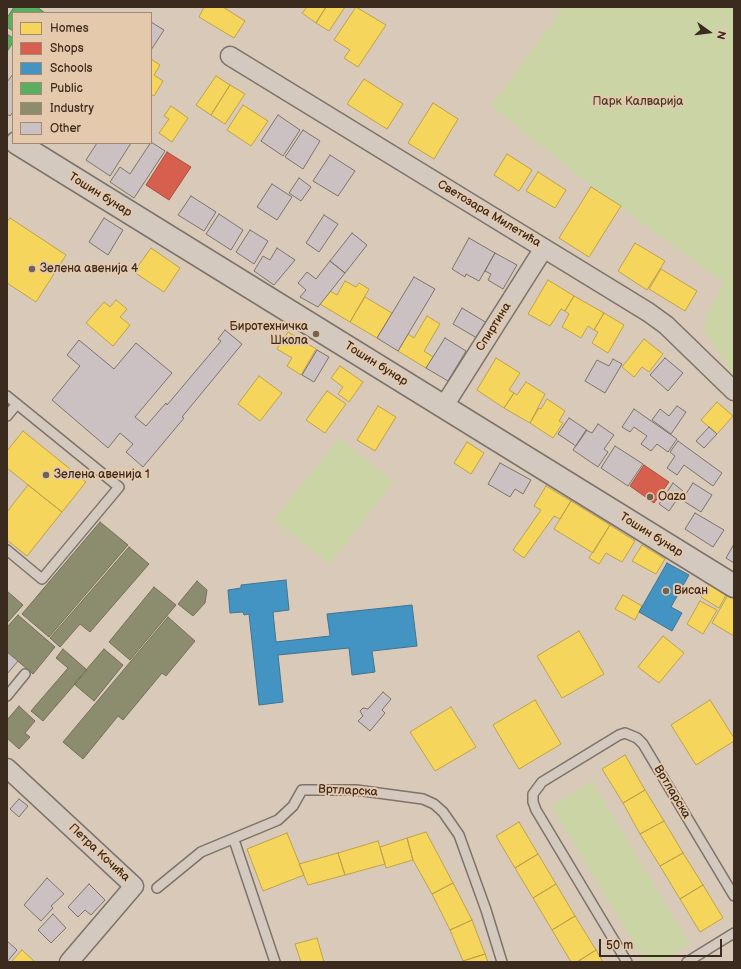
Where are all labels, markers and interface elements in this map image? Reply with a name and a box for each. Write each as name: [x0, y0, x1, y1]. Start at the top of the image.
legend: [12, 12, 152, 144]
north arrow: [689, 12, 729, 52]
text: Homes: [50, 21, 89, 36]
text: N: [714, 29, 728, 41]
text: Shops: [50, 41, 84, 56]
text: Schools: [50, 61, 93, 76]
text: Public: [50, 81, 83, 96]
park label: Парк Калварија: [593, 95, 683, 109]
text: Industry: [50, 101, 94, 116]
text: Other: [50, 121, 81, 136]
street label: Тошин бунар: [66, 170, 134, 220]
street label: Светозара Милетића: [435, 177, 543, 251]
place label: Зелена авенија 4: [40, 262, 138, 276]
marker: Зелена авенија 4: [27, 264, 37, 274]
street label: Спиртина: [473, 300, 515, 354]
place label: Биротехничка Школа: [230, 320, 308, 348]
marker: Биротехничка Школа: [311, 329, 321, 339]
street label: Тошин бунар: [342, 339, 410, 389]
place label: Зелена авенија 1: [54, 468, 150, 482]
marker: Зелена авенија 1: [41, 470, 51, 480]
place label: Oaza: [658, 490, 686, 504]
marker: Oaza: [645, 492, 655, 502]
street label: Тошин бунар: [617, 510, 685, 560]
place label: Висан: [674, 584, 708, 598]
marker: Висан: [661, 586, 671, 596]
street label: Вртларска: [650, 763, 694, 821]
street label: Вртларска: [318, 782, 378, 800]
street label: Петра Кочића: [65, 821, 133, 885]
scale bar: [601, 931, 724, 957]
text: 50 m: [606, 938, 633, 953]

